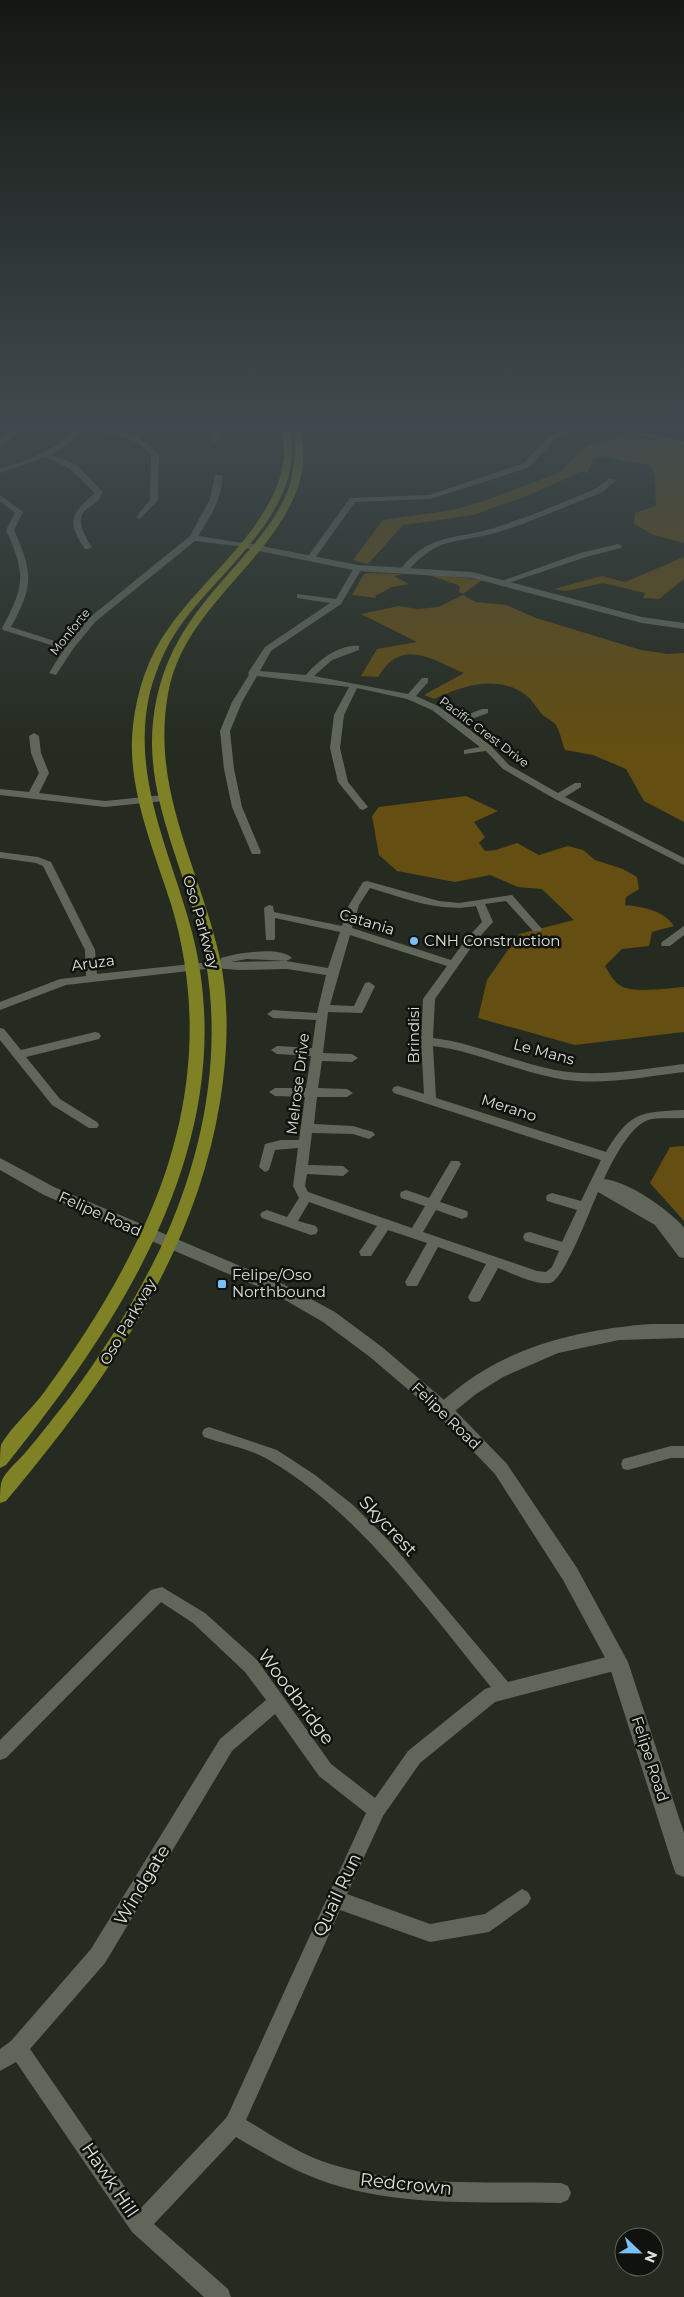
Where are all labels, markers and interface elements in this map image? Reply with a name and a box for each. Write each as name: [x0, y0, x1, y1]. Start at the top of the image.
street label: Monforte: [46, 605, 93, 658]
street label: Pacific Crest Drive: [437, 693, 532, 770]
street label: Oso Parkway: [179, 873, 224, 972]
street label: Catania: [337, 904, 397, 939]
place label: CNH Construction: [424, 931, 561, 950]
marker: CNH Construction: [408, 935, 420, 947]
street label: Aruza: [70, 950, 116, 975]
street label: Brindisi: [404, 1007, 423, 1063]
street label: Melrose Drive: [282, 1032, 313, 1136]
street label: Le Mans: [512, 1034, 577, 1069]
street label: Merano: [479, 1090, 539, 1125]
street label: Felipe Road: [56, 1187, 145, 1240]
place label: Felipe/Oso Northbound: [232, 1265, 326, 1301]
street label: Oso Parkway: [95, 1274, 160, 1368]
marker: Felipe/Oso Northbound: [216, 1278, 228, 1290]
street label: Felipe Road: [408, 1378, 485, 1453]
street label: Skycrest: [354, 1491, 422, 1561]
street label: Woodbridge: [253, 1645, 339, 1749]
street label: Felipe Road: [628, 1714, 673, 1804]
street label: Windgate: [109, 1841, 175, 1929]
street label: Quail Run: [308, 1850, 366, 1940]
street label: Hawk Hill: [77, 2138, 143, 2222]
street label: Redcrown: [359, 2168, 453, 2200]
north arrow: [614, 2227, 664, 2277]
text: N: [641, 2248, 662, 2265]

